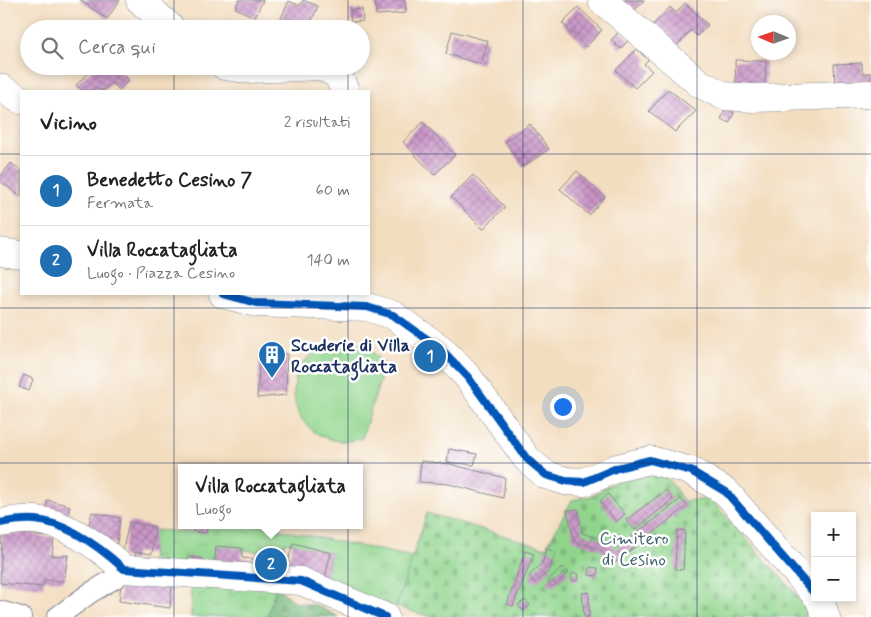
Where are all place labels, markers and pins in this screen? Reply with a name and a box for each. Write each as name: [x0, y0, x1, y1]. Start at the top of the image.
place label: Scuderie di Villa Roccatagliata: [291, 334, 410, 381]
pin: 1: [414, 337, 446, 375]
building icon: Scuderie di Villa Roccatagliata: [257, 340, 287, 379]
pin: 2: [255, 545, 287, 583]

